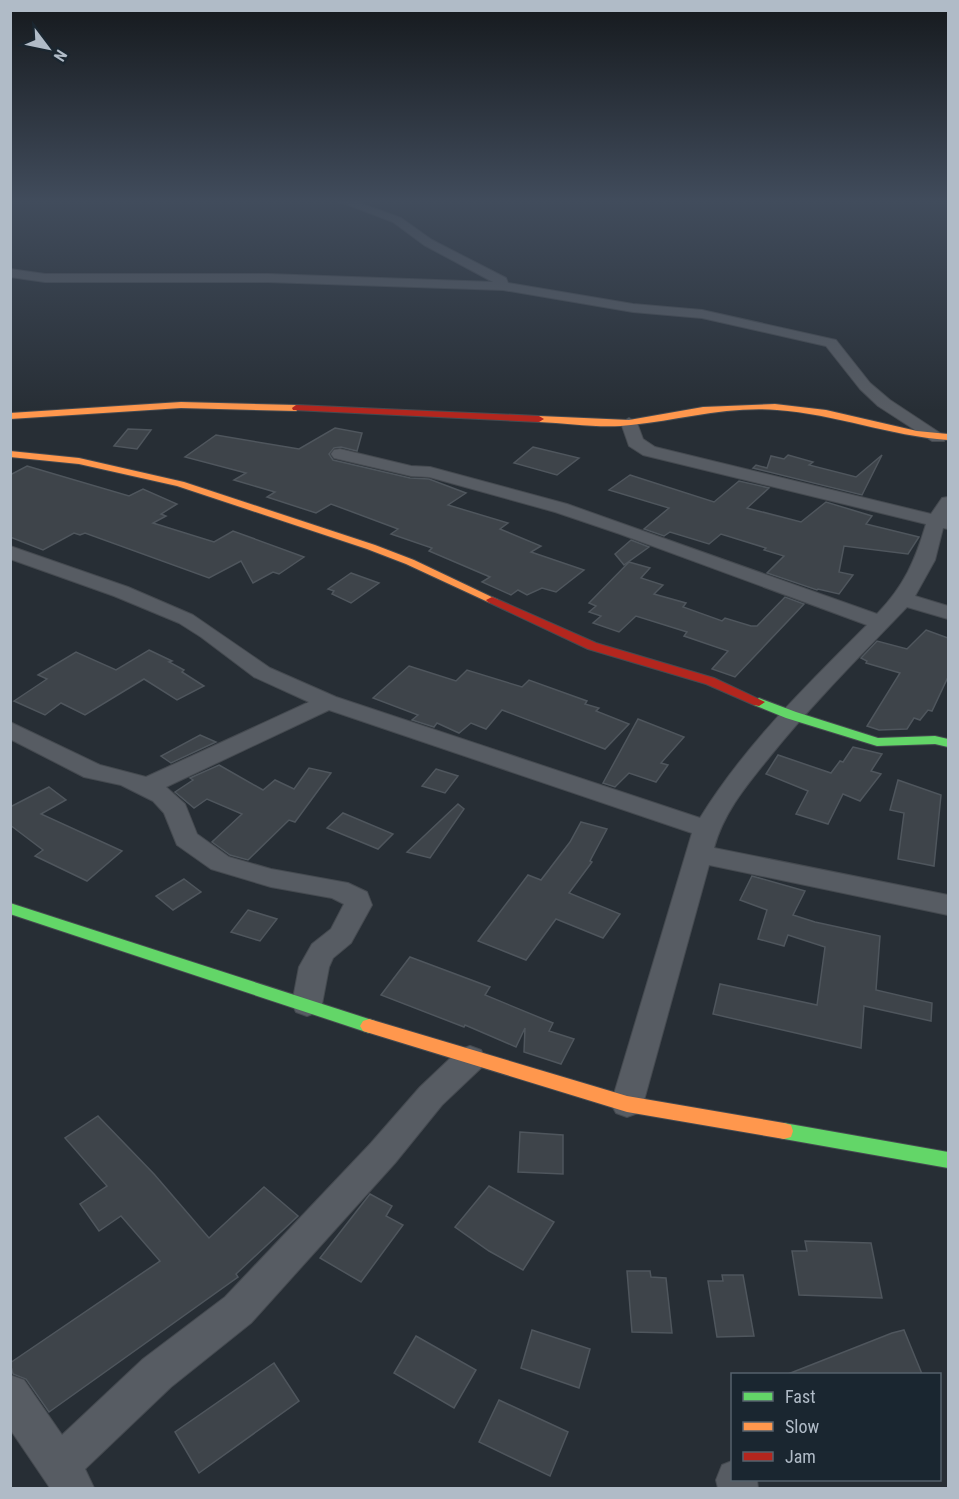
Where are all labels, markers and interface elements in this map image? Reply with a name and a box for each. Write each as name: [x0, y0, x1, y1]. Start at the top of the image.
north arrow: [18, 18, 78, 78]
text: N: [50, 46, 71, 65]
legend: [731, 1373, 941, 1481]
text: Fast: [785, 1386, 816, 1407]
text: Slow: [785, 1416, 820, 1437]
text: Jam: [785, 1446, 816, 1467]

